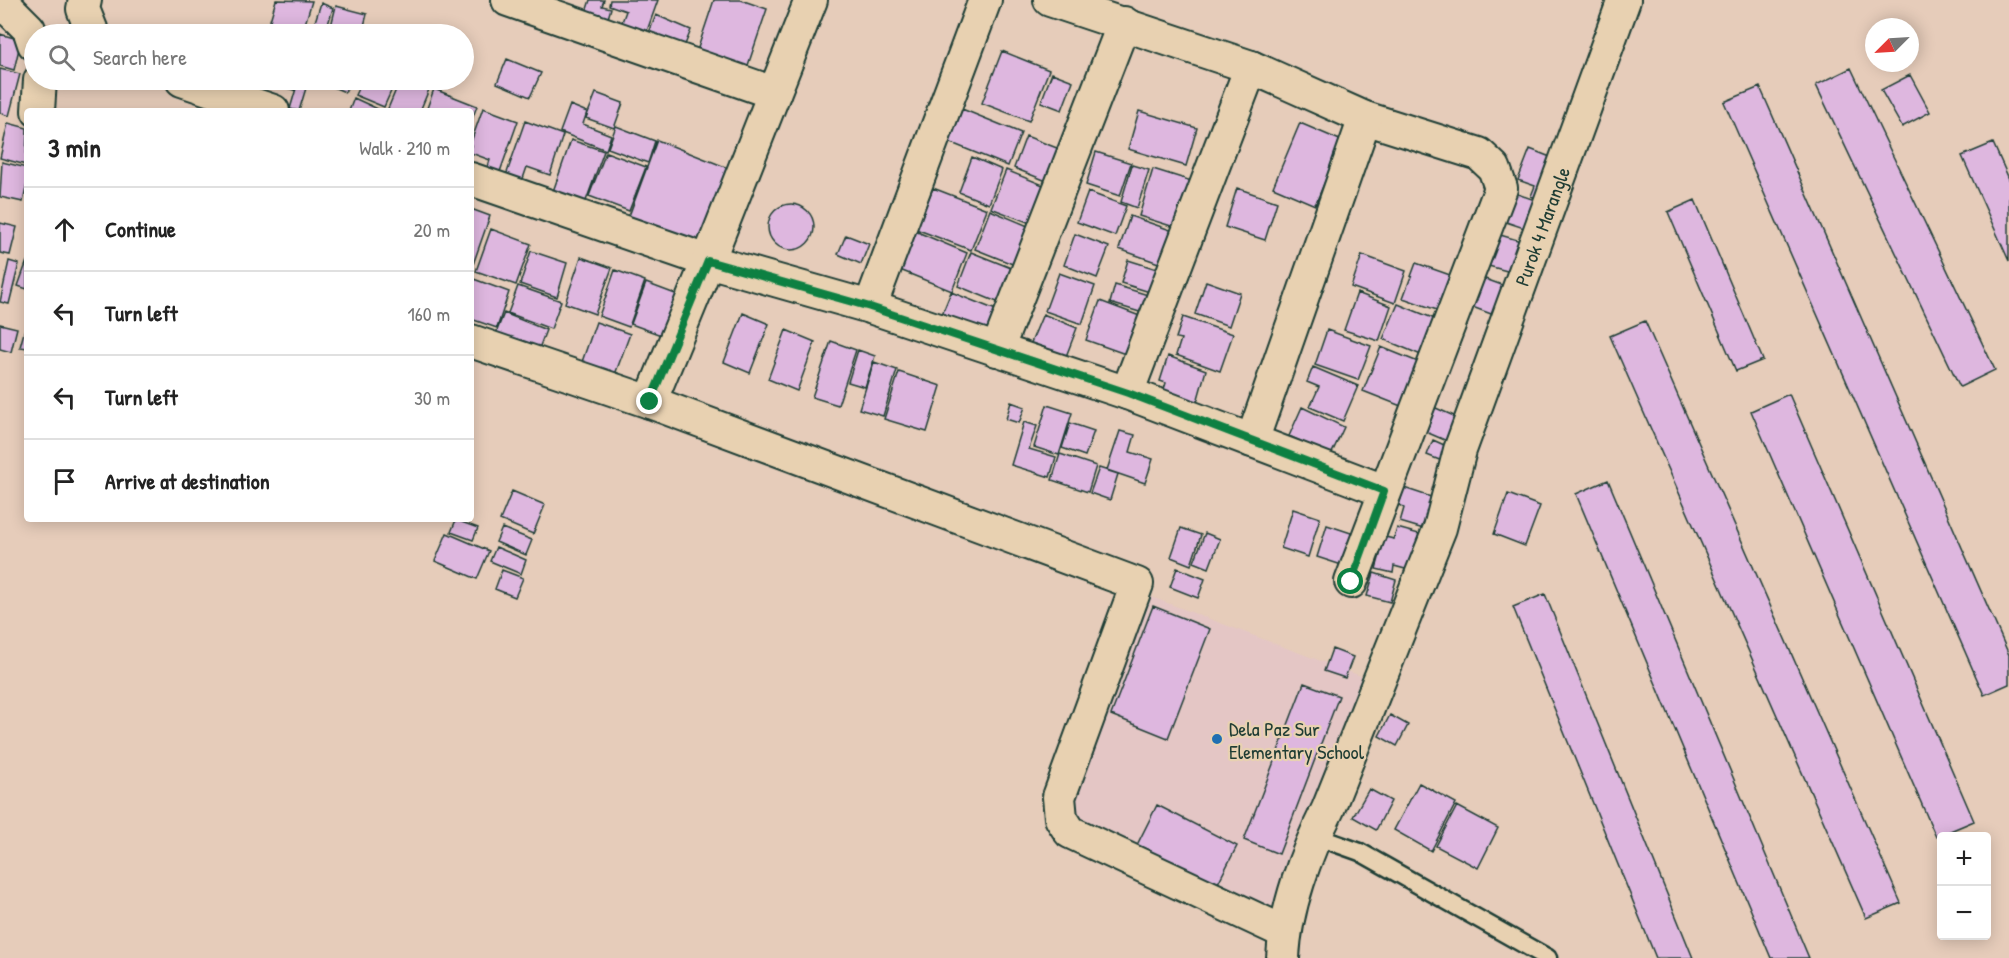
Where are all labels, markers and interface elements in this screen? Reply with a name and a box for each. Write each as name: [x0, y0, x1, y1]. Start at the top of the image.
north arrow: [1865, 18, 1919, 72]
search box: [24, 24, 474, 90]
icon: search: [45, 41, 78, 74]
text: Search here: [93, 42, 187, 72]
text: 3 min: [48, 130, 101, 165]
text: Walk · 210 m: [359, 134, 450, 161]
street label: Purok 4 Marangle: [1508, 163, 1576, 289]
icon: ahead: [48, 213, 81, 246]
text: Continue: [105, 214, 176, 244]
text: 20 m: [413, 216, 450, 243]
icon: left: [48, 297, 81, 330]
text: Turn left: [105, 298, 178, 328]
text: 160 m: [408, 300, 450, 327]
icon: left: [48, 381, 81, 414]
text: Turn left: [105, 382, 178, 412]
text: 30 m: [414, 384, 450, 411]
route end: [636, 388, 662, 414]
icon: arrive: [48, 465, 81, 498]
text: Arrive at destination: [105, 466, 270, 496]
route start: [1337, 568, 1363, 594]
place label: Dela Paz Sur Elementary School: [1229, 715, 1365, 765]
marker: Dela Paz Sur Elementary School: [1210, 732, 1224, 746]
map controls: [1937, 832, 1991, 940]
button: +: [1937, 832, 1991, 886]
button: −: [1937, 886, 1991, 940]

